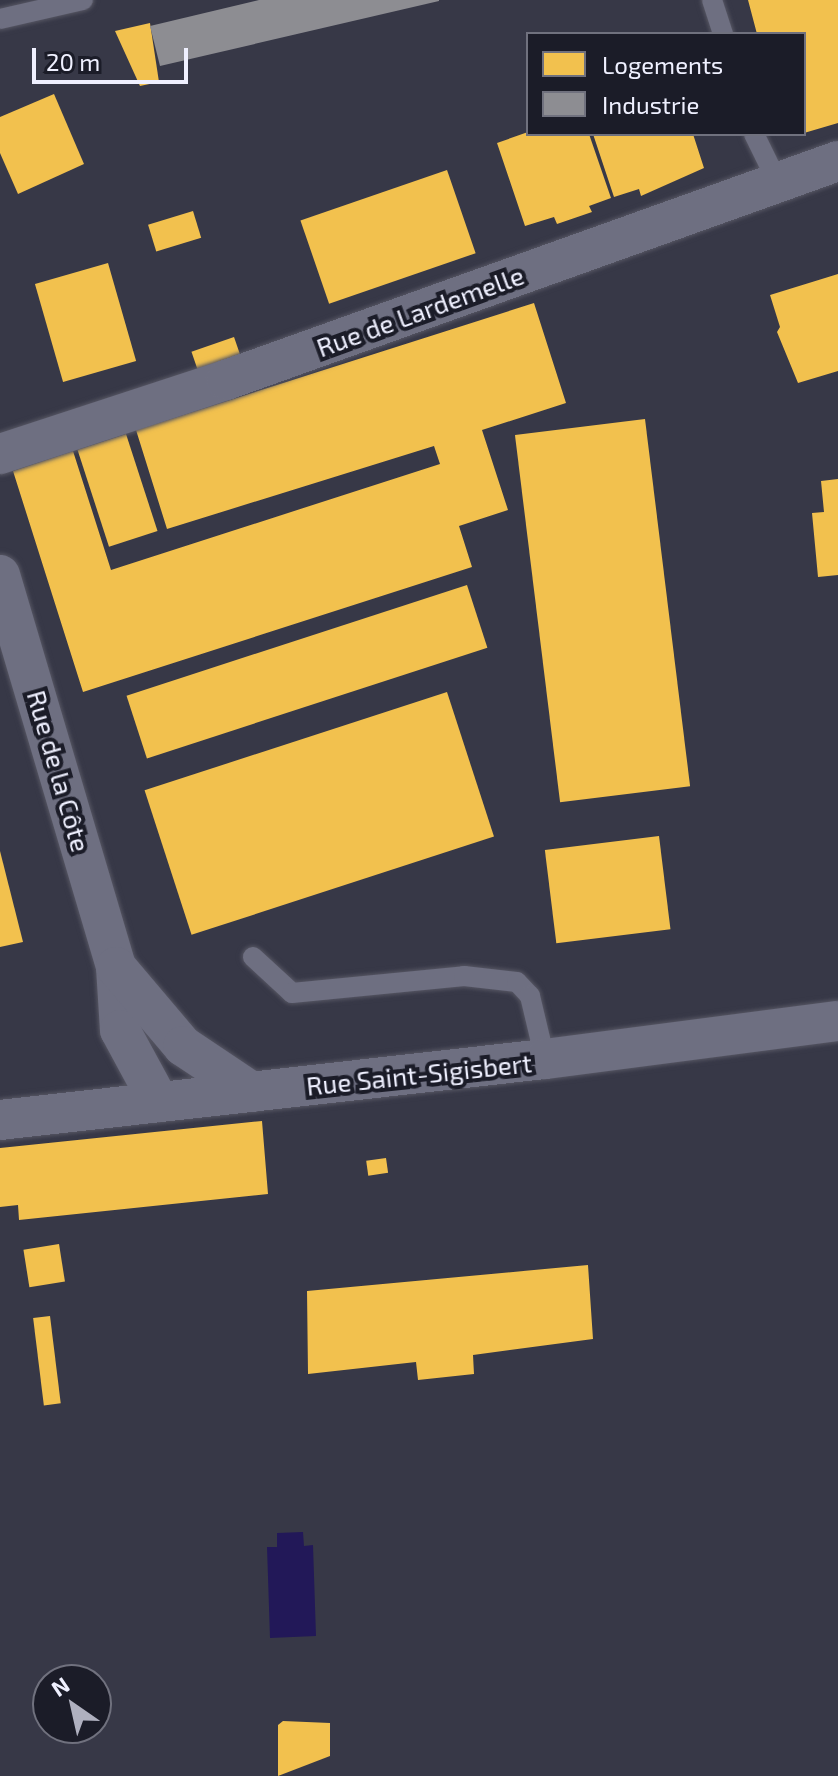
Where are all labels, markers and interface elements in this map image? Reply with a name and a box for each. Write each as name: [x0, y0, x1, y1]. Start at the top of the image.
scale bar: [36, 32, 192, 82]
legend: [526, 32, 806, 136]
text: 20 m: [46, 47, 100, 76]
text: Logements: [602, 50, 723, 79]
text: Industrie: [602, 90, 699, 119]
street label: Rue de Lardemelle: [312, 259, 528, 363]
street label: Rue de la Côte: [21, 687, 97, 855]
street label: Rue Saint-Sigisbert: [305, 1047, 533, 1101]
north arrow: [32, 1664, 112, 1744]
text: N: [46, 1671, 74, 1701]

